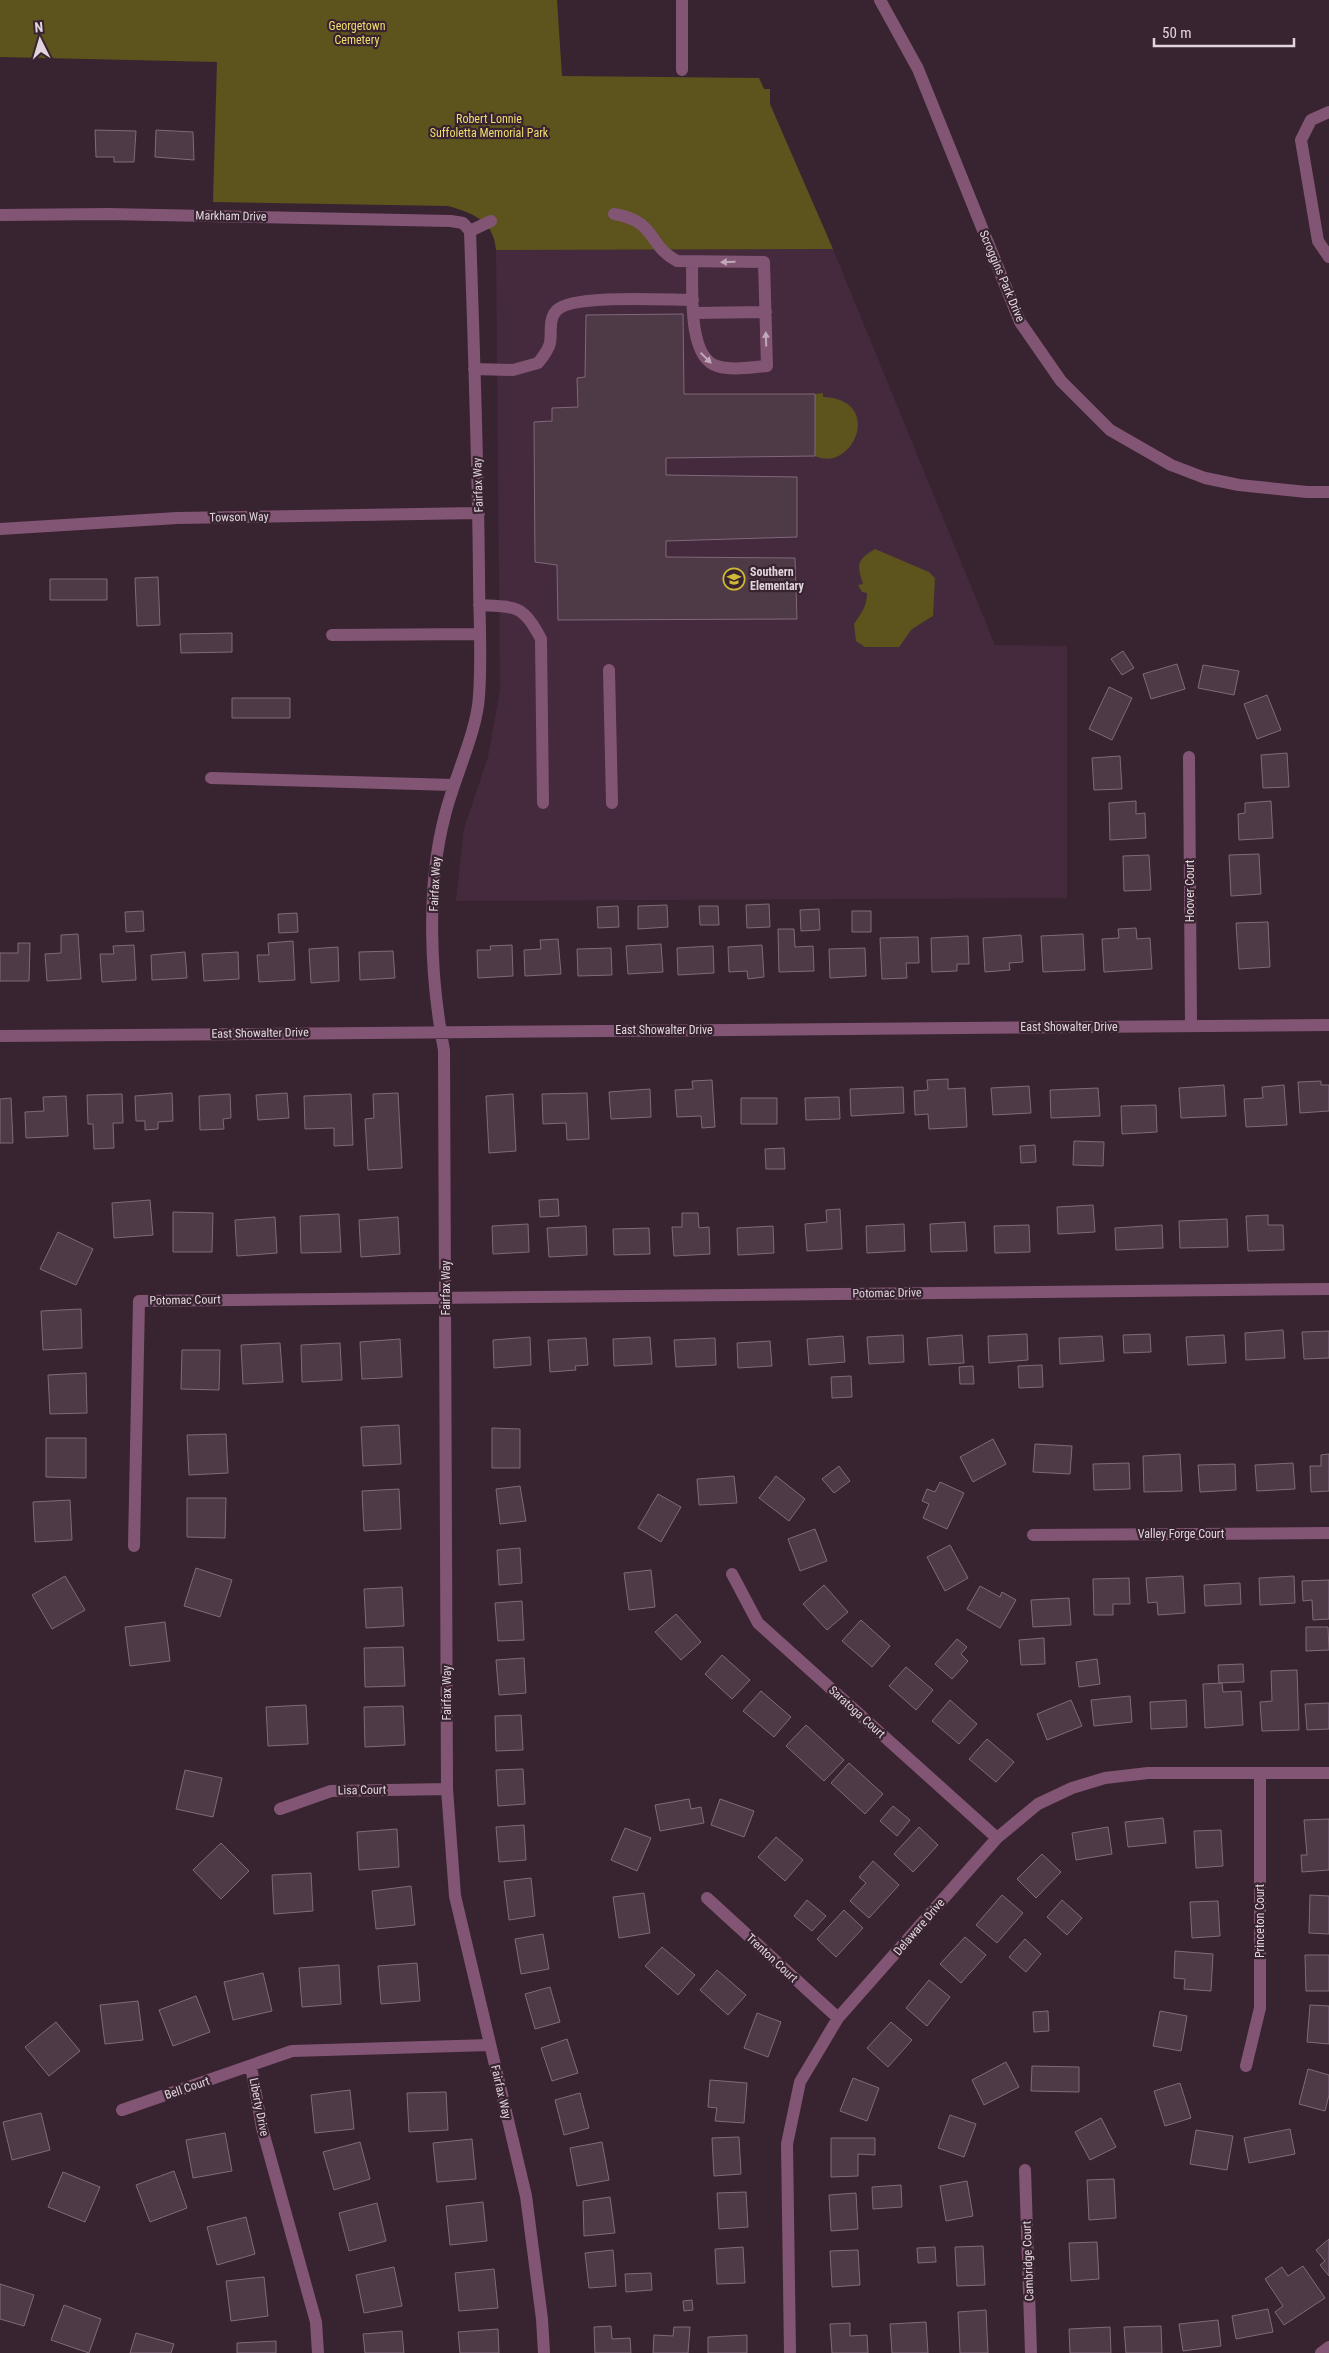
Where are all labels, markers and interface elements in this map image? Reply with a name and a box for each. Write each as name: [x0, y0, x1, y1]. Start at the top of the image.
north arrow: [15, 15, 65, 65]
scale bar: [1154, 15, 1294, 47]
text: N: [34, 19, 44, 35]
park label: Georgetown Cemetery: [329, 19, 386, 47]
text: 50 m: [1162, 24, 1192, 42]
park label: Robert Lonnie Suffoletta Memorial Park: [430, 112, 549, 140]
street label: Markham Drive: [195, 208, 267, 224]
street label: Scroggins Park Drive: [976, 228, 1028, 324]
one-way arrow: [720, 258, 736, 266]
one-way arrow: [762, 331, 770, 347]
one-way arrow: [700, 352, 712, 364]
street label: Fairfax Way: [470, 457, 486, 513]
street label: Towson Way: [209, 509, 269, 525]
place label: Southern Elementary: [750, 565, 805, 593]
school or university icon: Southern Elementary: [722, 567, 746, 591]
street label: Fairfax Way: [427, 856, 443, 912]
street label: Hoover Court: [1183, 859, 1197, 922]
street label: East Showalter Drive: [1020, 1020, 1118, 1034]
street label: East Showalter Drive: [615, 1023, 713, 1037]
street label: East Showalter Drive: [211, 1025, 309, 1041]
street label: Fairfax Way: [439, 1261, 453, 1316]
street label: Potomac Drive: [852, 1285, 922, 1301]
street label: Potomac Court: [149, 1292, 221, 1308]
street label: Valley Forge Court: [1138, 1527, 1225, 1541]
street label: Fairfax Way: [440, 1666, 454, 1721]
street label: Saratoga Court: [826, 1683, 888, 1741]
street label: Lisa Court: [338, 1783, 387, 1797]
street label: Princeton Court: [1253, 1883, 1267, 1958]
street label: Delaware Drive: [891, 1896, 948, 1958]
street label: Trenton Court: [743, 1931, 801, 1986]
street label: Fairfax Way: [488, 2064, 514, 2120]
street label: Bell Court: [163, 2074, 212, 2102]
street label: Liberty Drive: [246, 2077, 272, 2138]
street label: Cambridge Court: [1020, 2220, 1036, 2301]

